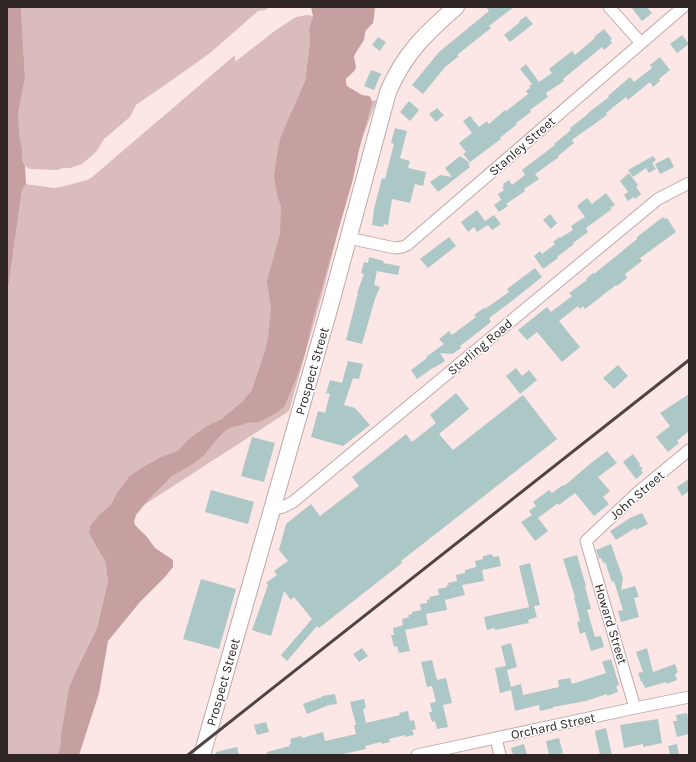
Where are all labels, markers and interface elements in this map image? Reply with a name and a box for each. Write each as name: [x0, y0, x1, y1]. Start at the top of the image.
street label: Stanley Street: [486, 113, 558, 179]
street label: Sterling Road: [445, 316, 515, 378]
street label: Prospect Street: [292, 325, 332, 417]
street label: John Street: [607, 467, 667, 523]
street label: Howard Street: [592, 582, 630, 666]
street label: Prospect Street: [203, 636, 243, 728]
street label: Orchard Street: [509, 710, 597, 742]

